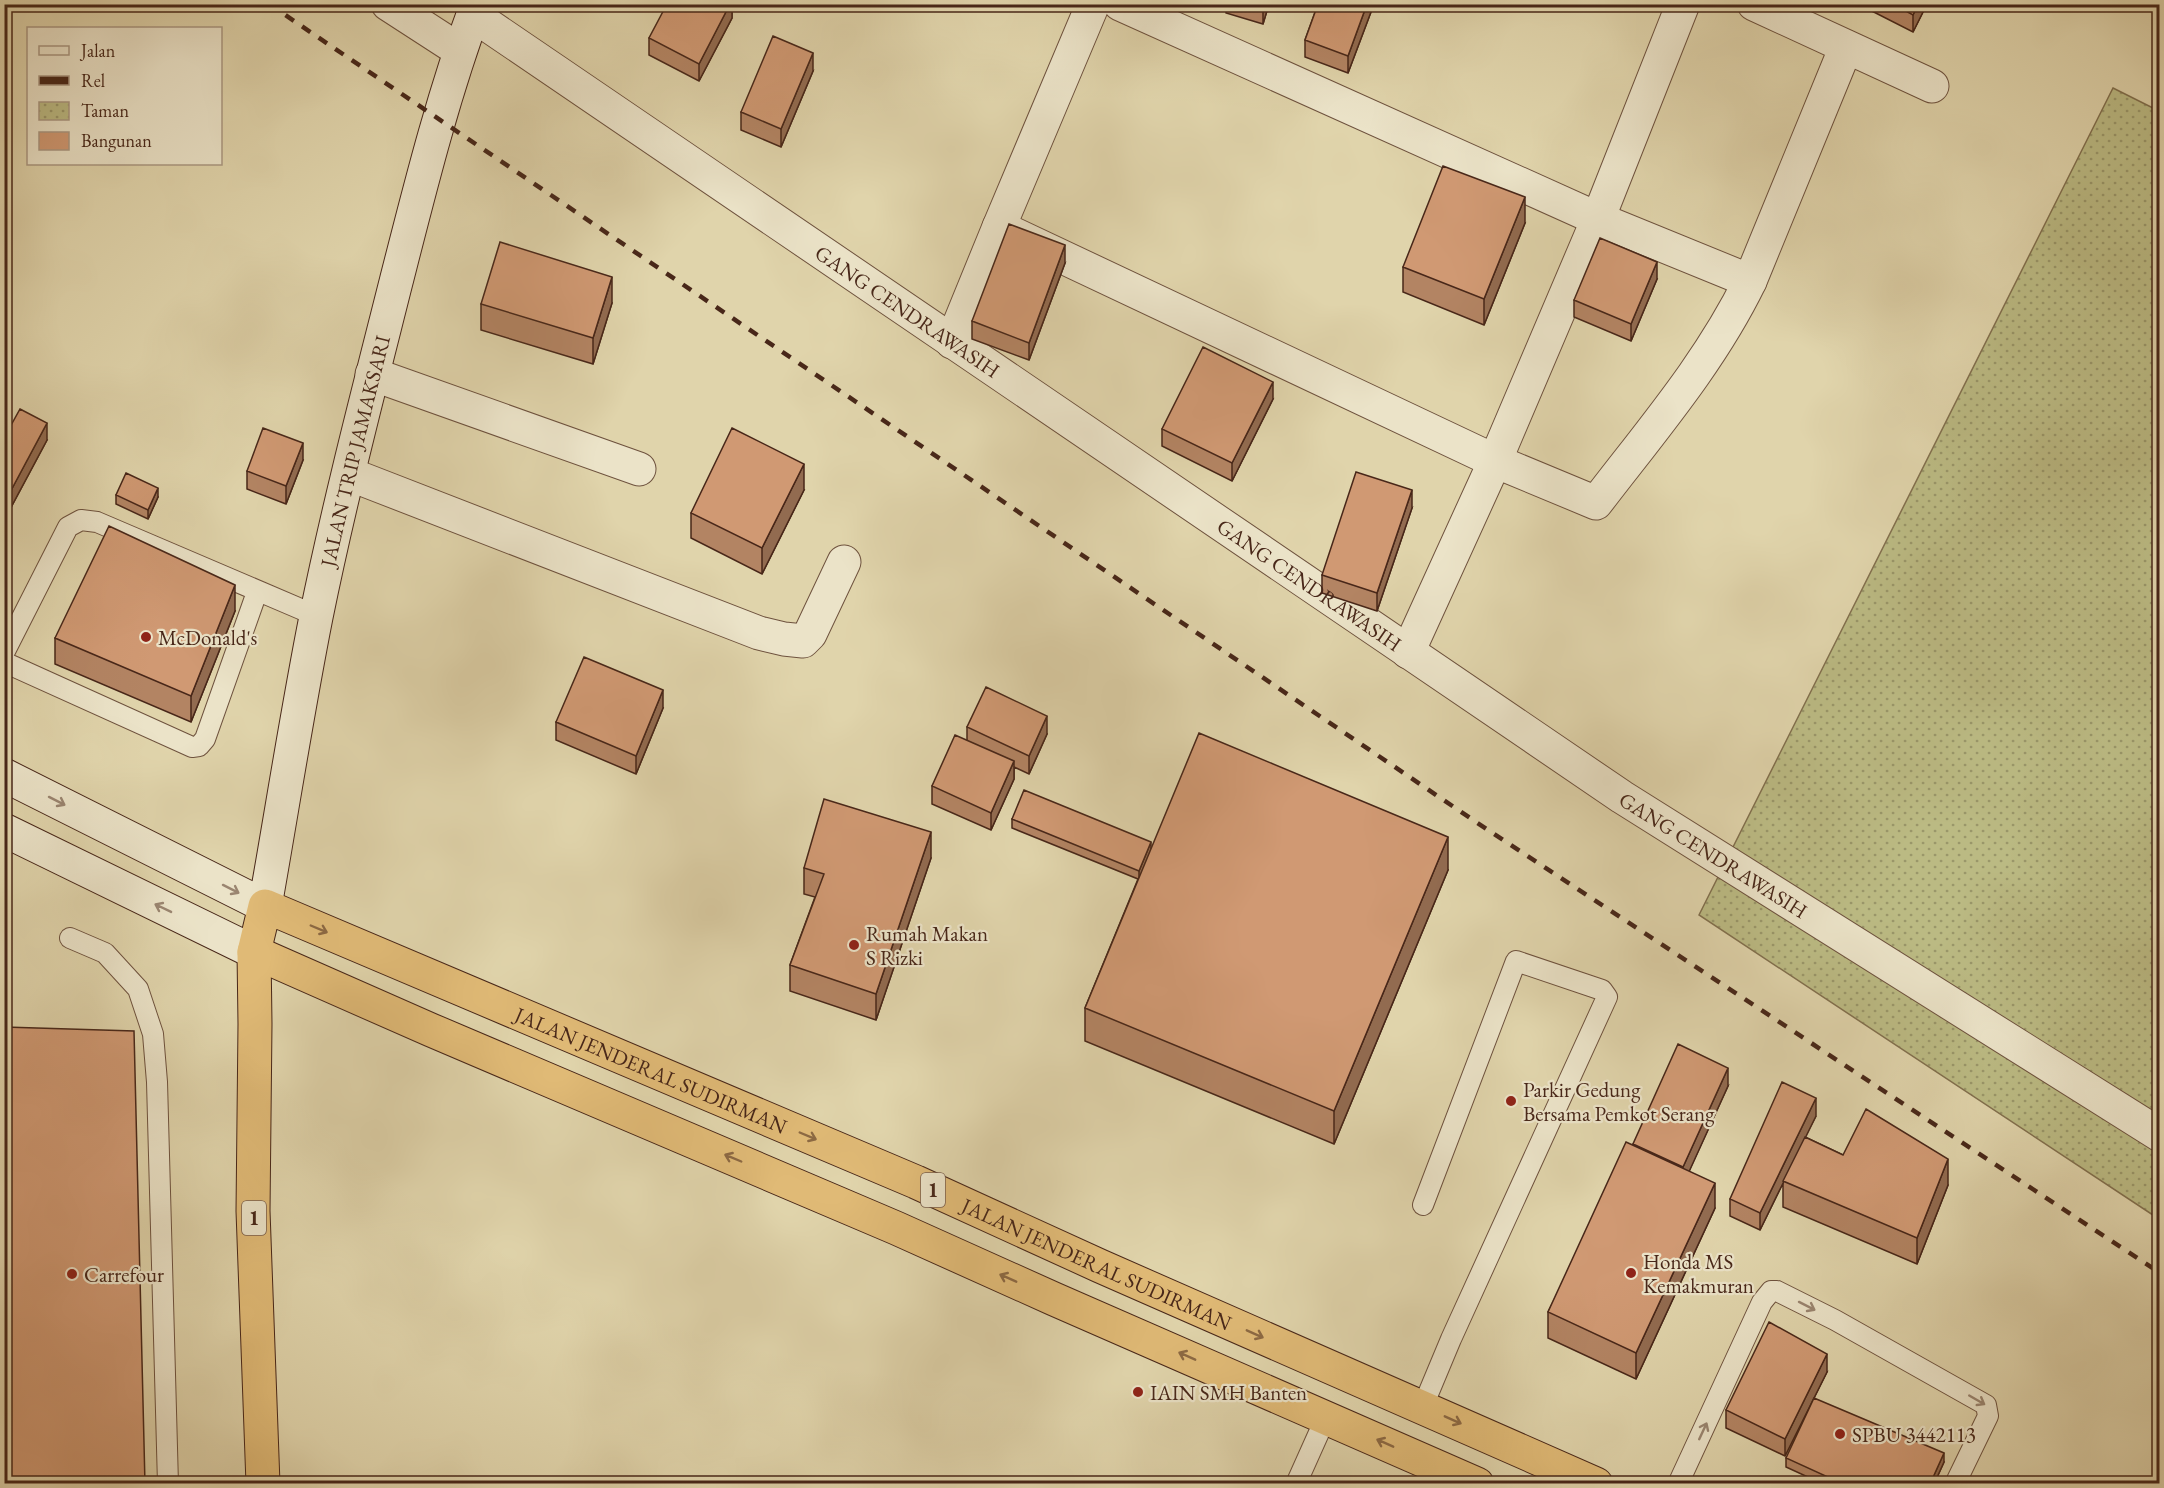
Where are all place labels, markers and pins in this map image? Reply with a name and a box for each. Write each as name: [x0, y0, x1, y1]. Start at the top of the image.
place label: McDonald's: [158, 624, 258, 651]
marker: McDonald's: [139, 630, 153, 644]
place label: Rumah Makan S Rizki: [866, 920, 988, 971]
marker: Rumah Makan S Rizki: [847, 938, 861, 952]
place label: Parkir Gedung Bersama Pemkot Serang: [1523, 1076, 1715, 1127]
marker: Parkir Gedung Bersama Pemkot Serang: [1504, 1094, 1518, 1108]
place label: Honda MS Kemakmuran: [1643, 1248, 1754, 1299]
place label: Carrefour: [84, 1261, 164, 1288]
marker: Honda MS Kemakmuran: [1624, 1266, 1638, 1280]
marker: Carrefour: [65, 1267, 79, 1281]
place label: IAIN SMH Banten: [1150, 1379, 1307, 1406]
marker: IAIN SMH Banten: [1131, 1385, 1145, 1399]
place label: SPBU 3442113: [1852, 1421, 1976, 1448]
marker: SPBU 3442113: [1833, 1427, 1847, 1441]

